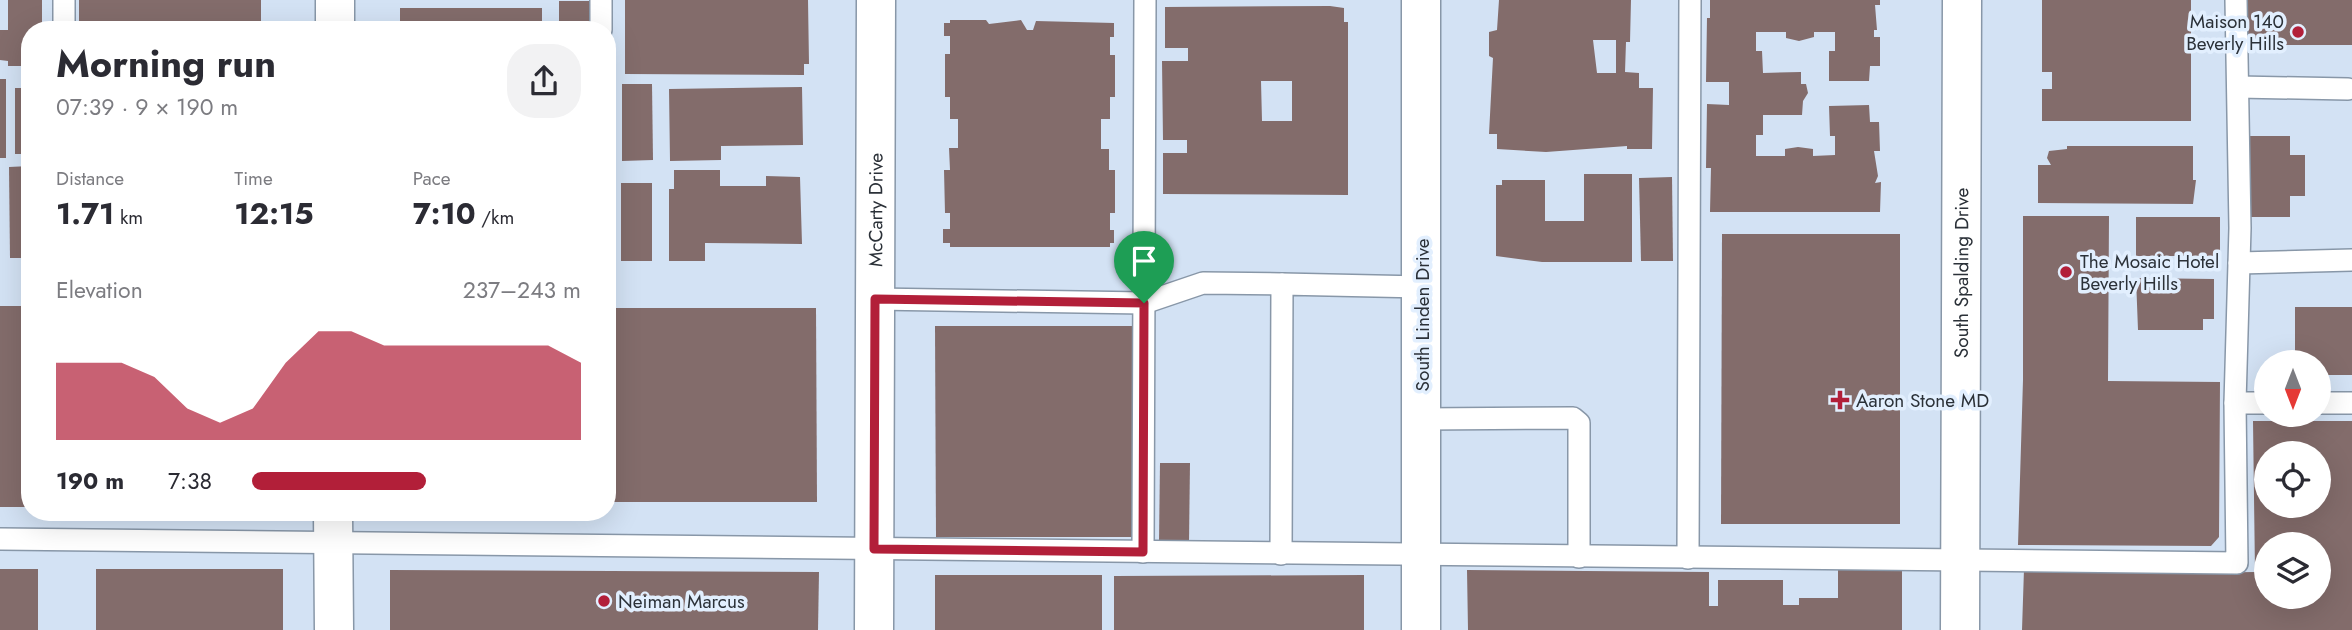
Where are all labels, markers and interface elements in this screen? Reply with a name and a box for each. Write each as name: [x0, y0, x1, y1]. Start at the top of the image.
place label: Maison 140 Beverly Hills: [2186, 8, 2284, 57]
marker: Maison 140 Beverly Hills: [2290, 24, 2306, 40]
text: Morning run: [56, 36, 276, 91]
button: share: [507, 44, 581, 118]
text: 07:39 · 9 × 190 m: [56, 90, 238, 124]
street label: McCarty Drive: [862, 153, 889, 267]
text: Distance: [56, 165, 124, 192]
text: Time: [234, 165, 273, 192]
text: Pace: [413, 165, 451, 192]
street label: South Spalding Drive: [1947, 188, 1975, 358]
text: 1.71: [56, 192, 114, 235]
text: 12:15: [234, 192, 314, 235]
text: 7:10: [413, 192, 476, 235]
text: km: [114, 204, 143, 231]
text: /km: [476, 204, 514, 231]
pin: [1114, 231, 1174, 303]
street label: South Linden Drive: [1409, 238, 1436, 392]
icon: arrive: [1125, 242, 1163, 280]
place label: The Mosaic Hotel Beverly Hills: [2080, 248, 2219, 297]
marker: The Mosaic Hotel Beverly Hills: [2058, 264, 2074, 280]
text: Elevation: [56, 273, 143, 307]
text: 237–243 m: [463, 273, 581, 307]
north arrow: [2254, 350, 2331, 427]
map controls: [2254, 350, 2331, 609]
place label: Aaron Stone MD: [1856, 387, 1989, 414]
marker: Aaron Stone MD: [1830, 390, 1850, 410]
button: locate: [2254, 441, 2331, 518]
text: 190 m: [56, 464, 124, 498]
text: 7:38: [168, 464, 212, 498]
button: layers: [2254, 532, 2331, 609]
place label: Neiman Marcus: [618, 588, 745, 615]
marker: Neiman Marcus: [596, 593, 612, 609]

